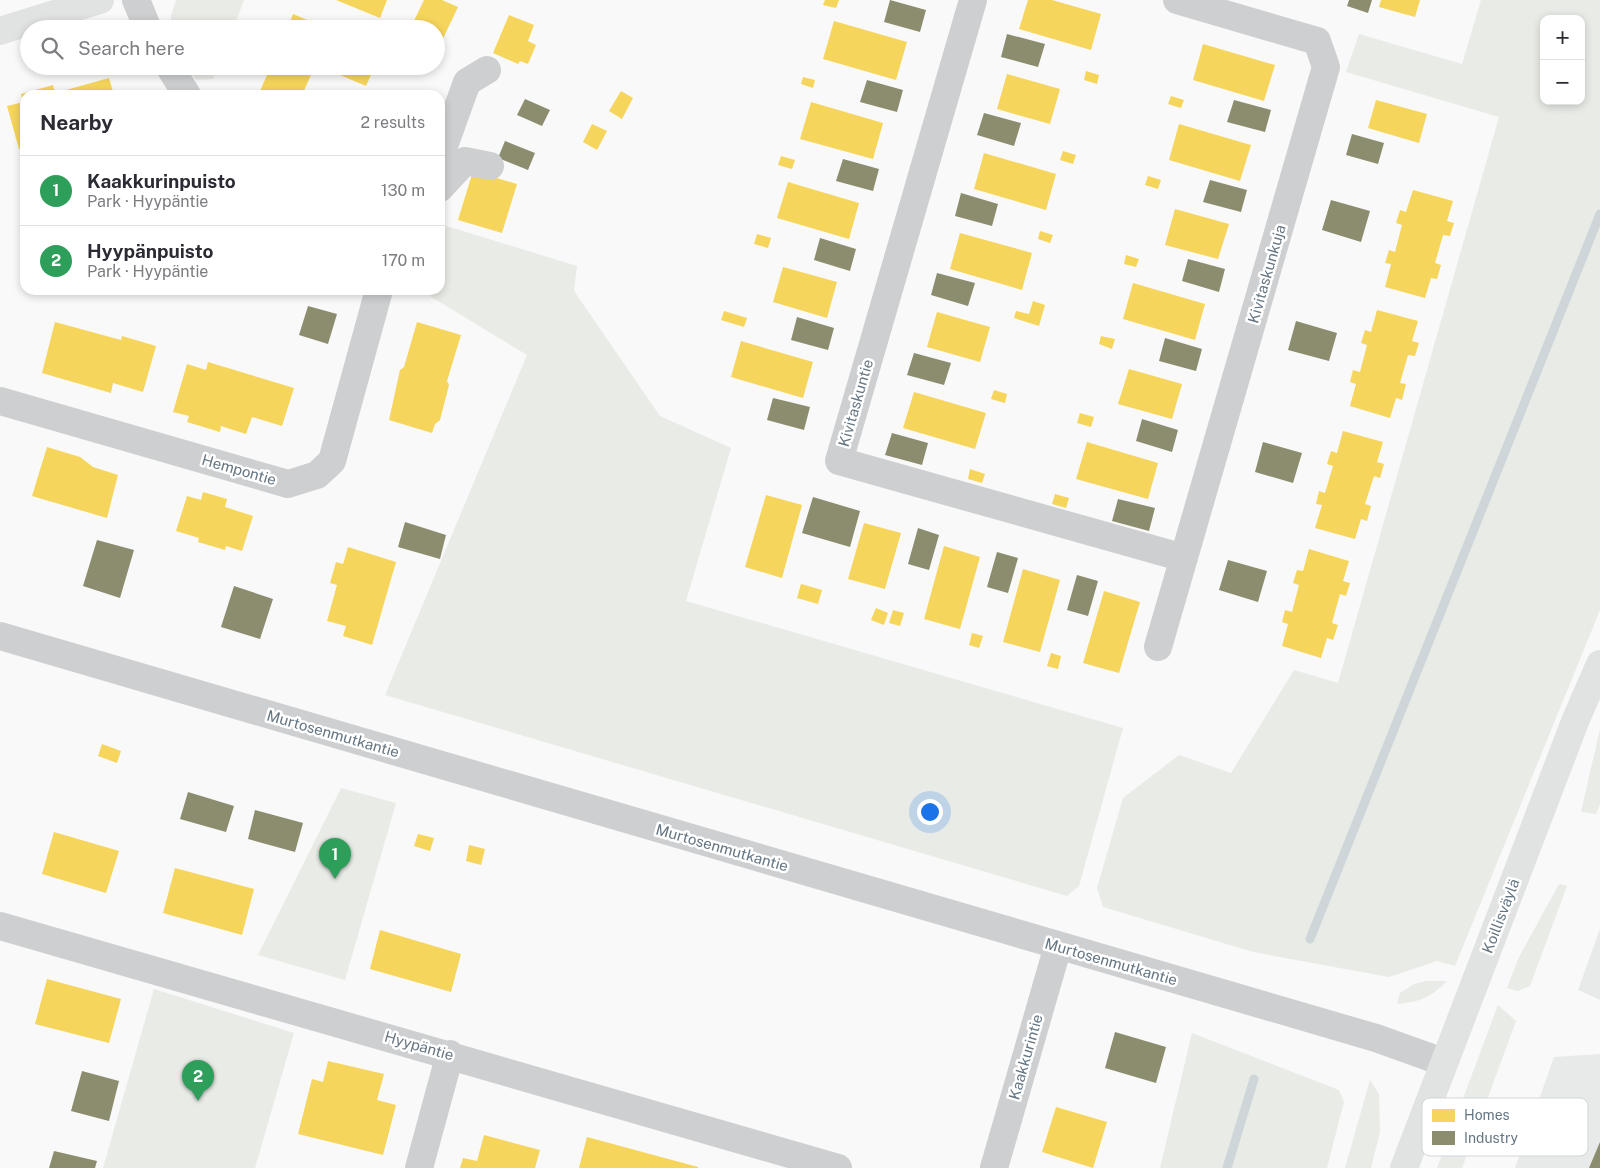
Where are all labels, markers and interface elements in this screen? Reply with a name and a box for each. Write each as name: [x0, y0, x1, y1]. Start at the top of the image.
map controls: [1540, 15, 1585, 105]
button: +: [1540, 15, 1585, 60]
search box: [20, 20, 445, 75]
icon: search: [38, 34, 66, 62]
text: Search here: [78, 37, 185, 59]
button: −: [1540, 60, 1585, 105]
text: Nearby: [40, 110, 113, 135]
text: 2 results: [360, 113, 425, 132]
text: Kaakkurinpuisto: [87, 170, 236, 192]
text: 1: [53, 181, 59, 200]
text: 130 m: [381, 181, 425, 200]
text: Park · Hyypäntie: [87, 192, 208, 211]
street label: Kivitaskunkuja: [1244, 223, 1289, 325]
text: Hyypänpuisto: [87, 240, 213, 262]
text: 2: [51, 251, 61, 270]
text: 170 m: [382, 251, 425, 270]
text: Park · Hyypäntie: [87, 262, 208, 281]
street label: Kivitaskuntie: [835, 357, 876, 449]
street label: Hempontie: [200, 451, 278, 488]
street label: Murtosenmutkantie: [265, 706, 401, 761]
your location: [917, 799, 943, 825]
street label: Murtosenmutkantie: [654, 820, 790, 875]
pin: 1: [319, 838, 351, 879]
street label: Koillisväylä: [1479, 876, 1523, 955]
street label: Murtosenmutkantie: [1043, 934, 1179, 989]
street label: Kaakkurintie: [1005, 1012, 1046, 1102]
street label: Hyypäntie: [383, 1028, 456, 1064]
pin: 2: [182, 1060, 214, 1101]
legend: [1422, 1098, 1588, 1156]
text: Homes: [1464, 1107, 1510, 1123]
text: Industry: [1464, 1130, 1519, 1146]

